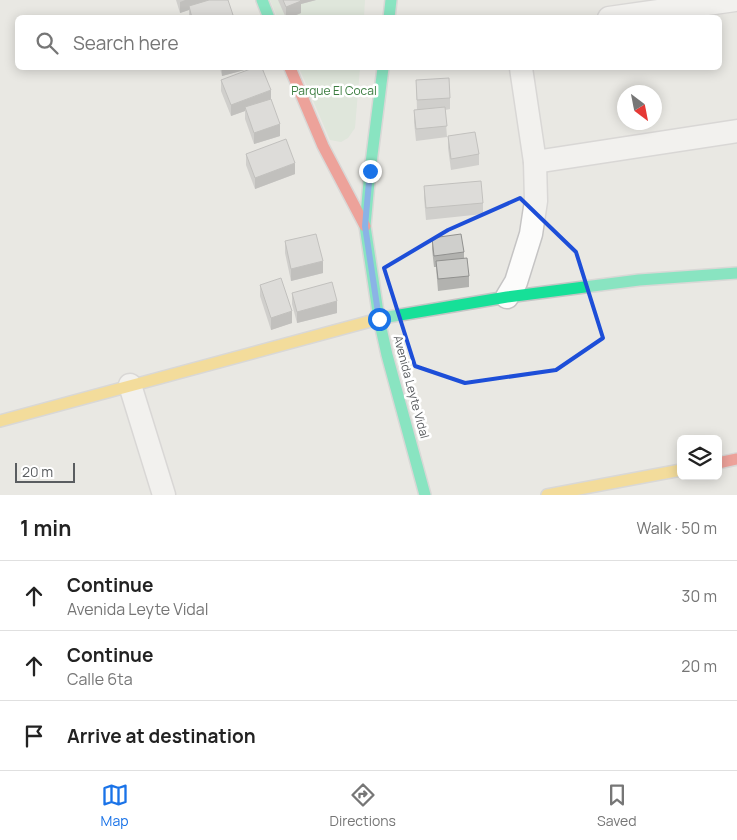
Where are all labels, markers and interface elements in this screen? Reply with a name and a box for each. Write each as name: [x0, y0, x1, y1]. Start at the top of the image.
search box: [15, 15, 722, 70]
icon: search: [33, 29, 61, 57]
text: Search here: [73, 30, 179, 56]
park label: Parque El Cocal: [291, 82, 377, 99]
north arrow: [617, 85, 662, 130]
route end: [359, 160, 382, 183]
route start: [368, 308, 391, 331]
street label: Avenida Leyte Vidal: [390, 333, 433, 440]
map controls: [677, 435, 722, 480]
button: layers: [677, 435, 722, 480]
scale bar: [15, 460, 75, 483]
text: 20 m: [22, 462, 53, 481]
text: 1 min: [20, 514, 71, 542]
text: Walk · 50 m: [636, 517, 717, 539]
text: Continue: [67, 572, 153, 598]
icon: ahead: [20, 582, 48, 610]
text: 30 m: [682, 585, 717, 607]
text: Avenida Leyte Vidal: [67, 598, 208, 620]
text: Continue: [67, 642, 153, 668]
icon: ahead: [20, 652, 48, 680]
text: 20 m: [681, 655, 717, 677]
text: Calle 6ta: [67, 668, 133, 690]
icon: arrive: [20, 722, 48, 750]
text: Arrive at destination: [67, 723, 256, 749]
tab: Map: [101, 781, 129, 830]
tab: Directions: [330, 781, 396, 830]
tab: Saved: [597, 781, 636, 830]

